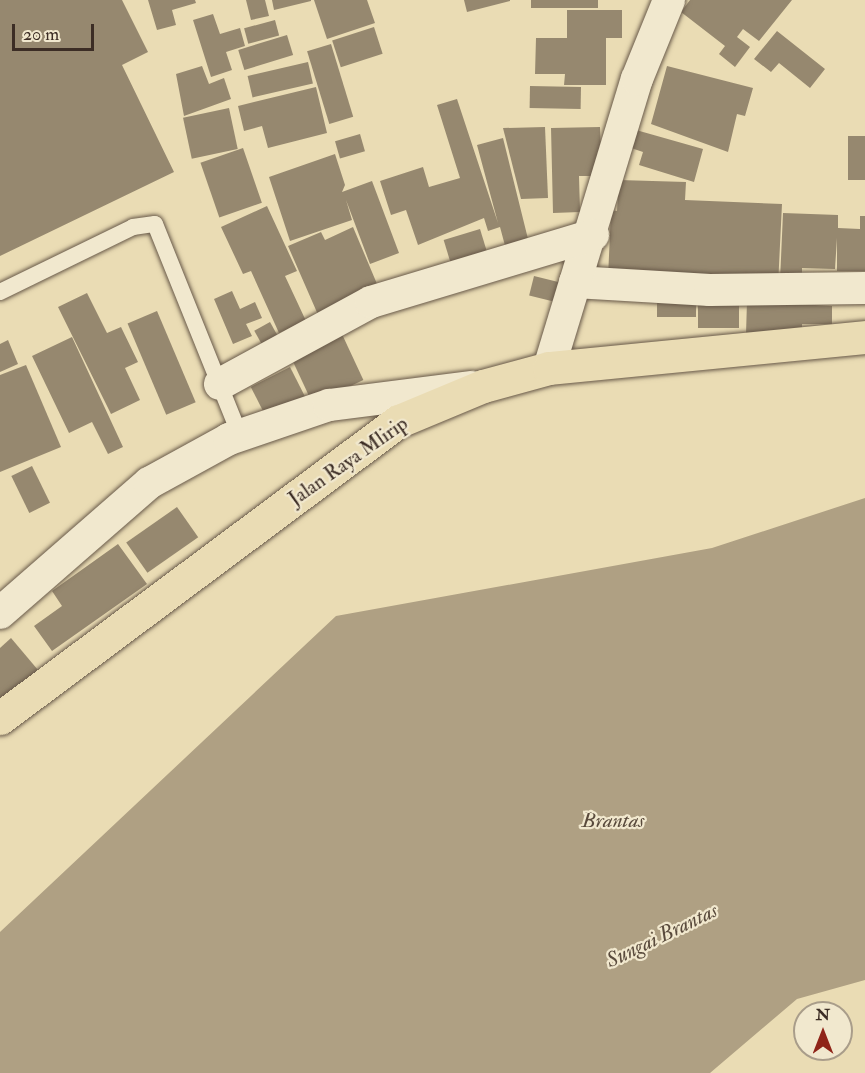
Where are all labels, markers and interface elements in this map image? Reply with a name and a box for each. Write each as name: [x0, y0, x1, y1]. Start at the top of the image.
scale bar: [15, 12, 98, 50]
text: 20 m: [23, 23, 59, 46]
street label: Jalan Raya Mlirip: [284, 411, 412, 511]
water label: Brantas: [582, 808, 644, 834]
water label: Sungai Brantas: [602, 898, 722, 974]
north arrow: [793, 1001, 853, 1061]
text: N: [816, 1005, 830, 1025]

